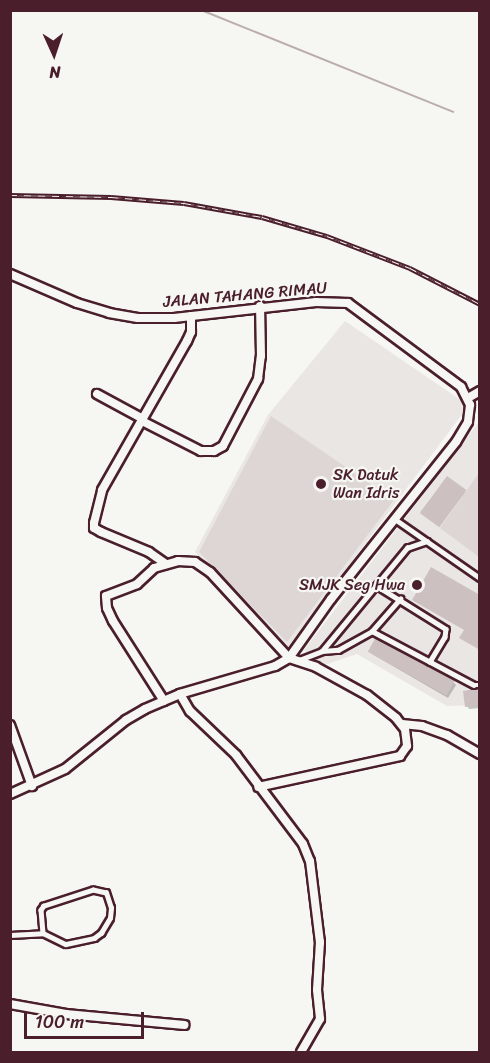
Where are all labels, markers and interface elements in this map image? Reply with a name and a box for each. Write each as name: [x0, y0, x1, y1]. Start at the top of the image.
north arrow: [24, 24, 84, 84]
text: N: [49, 58, 61, 87]
street label: JALAN TAHANG RIMAU: [161, 278, 329, 312]
place label: SK Datuk Wan Idris: [333, 465, 399, 503]
marker: SK Datuk Wan Idris: [314, 477, 328, 491]
place label: SMJK Seg Hwa: [299, 575, 405, 595]
marker: SMJK Seg Hwa: [410, 578, 424, 592]
scale bar: [27, 1000, 147, 1038]
text: 100 m: [35, 1006, 84, 1038]

